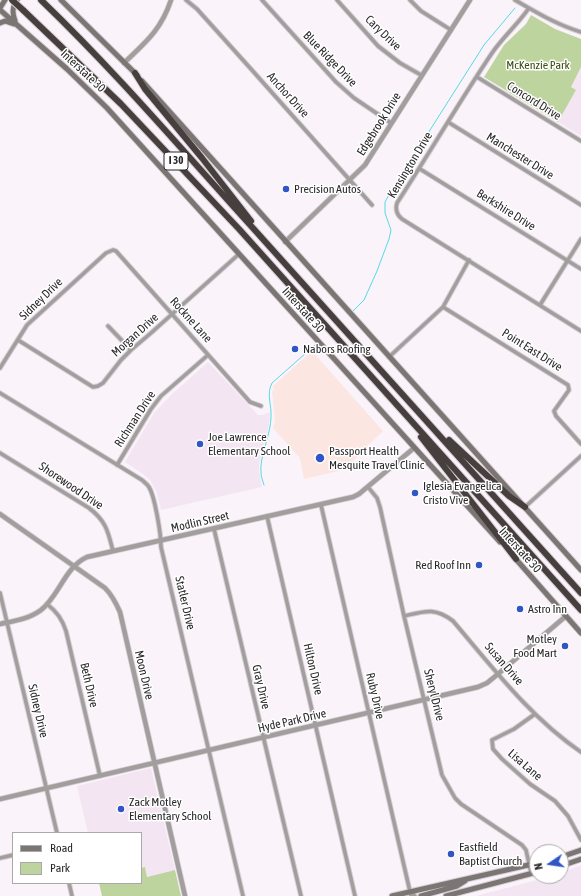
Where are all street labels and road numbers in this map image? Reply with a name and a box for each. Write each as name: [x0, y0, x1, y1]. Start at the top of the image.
street label: Cary Drive: [362, 12, 404, 54]
street label: Blue Ridge Drive: [300, 28, 360, 90]
street label: Interstate 30: [58, 47, 108, 95]
street label: Anchor Drive: [264, 69, 312, 121]
street label: Concord Drive: [504, 79, 564, 123]
street label: Edgebrook Drive: [354, 90, 404, 158]
street label: Kensington Drive: [385, 129, 435, 201]
street label: Manchester Drive: [484, 130, 556, 182]
road number: I 30: [164, 152, 188, 170]
street label: Berkshire Drive: [474, 186, 538, 234]
street label: Sidney Drive: [16, 275, 66, 323]
street label: Interstate 30: [279, 284, 327, 336]
street label: Rockne Lane: [167, 294, 215, 346]
street label: Morgan Drive: [109, 310, 161, 360]
street label: Point East Drive: [499, 326, 565, 374]
street label: Richman Drive: [112, 388, 158, 450]
street label: Shorewood Drive: [36, 459, 106, 513]
street label: Modlin Street: [170, 508, 230, 536]
street label: Interstate 30: [496, 524, 544, 576]
street label: Statler Drive: [172, 575, 198, 631]
street label: Susan Drive: [482, 640, 526, 688]
street label: Hilton Drive: [300, 642, 326, 696]
street label: Moon Drive: [131, 649, 157, 701]
street label: Beth Drive: [77, 661, 101, 709]
street label: Gray Drive: [249, 663, 273, 711]
street label: Sheryl Drive: [421, 668, 447, 722]
street label: Ruby Drive: [363, 671, 387, 721]
street label: Sidney Drive: [25, 683, 51, 739]
street label: Hyde Park Drive: [256, 706, 328, 736]
street label: Lisa Lane: [505, 746, 545, 784]

